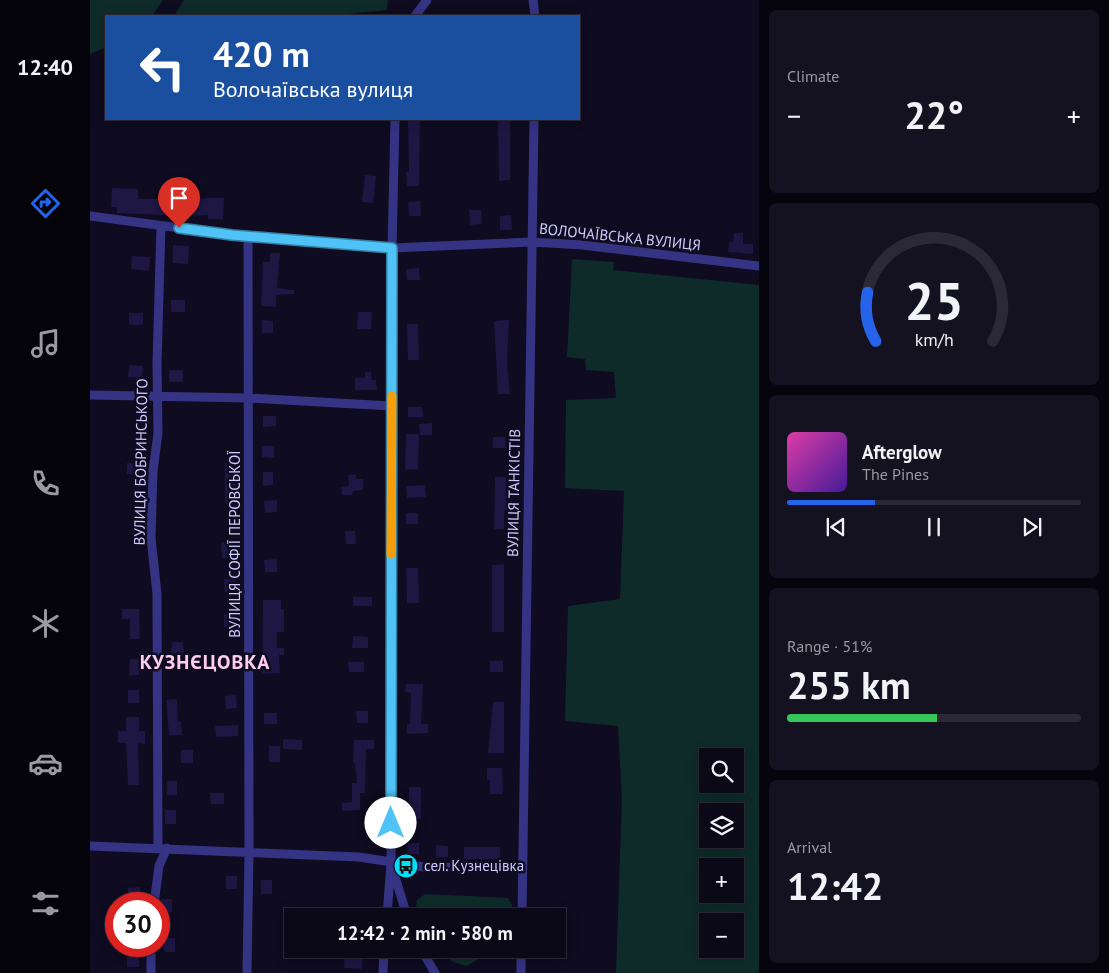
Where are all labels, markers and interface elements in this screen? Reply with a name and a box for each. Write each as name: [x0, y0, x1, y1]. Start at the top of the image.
text: 420 m: [213, 31, 310, 77]
icon: left: [130, 35, 195, 100]
text: 12:40: [17, 53, 73, 81]
text: Climate: [787, 66, 839, 86]
text: Волочаївська вулиця: [213, 75, 413, 103]
text: 22°: [904, 90, 964, 139]
text: −: [787, 97, 801, 134]
text: +: [1067, 97, 1081, 134]
pin: [158, 177, 200, 228]
icon: arrive: [165, 184, 193, 212]
icon: directions: [28, 186, 63, 221]
street label: ВОЛОЧАЇВСЬКА ВУЛИЦЯ: [538, 219, 702, 254]
text: 25: [905, 267, 963, 334]
icon: music: [28, 326, 63, 361]
text: km/h: [914, 328, 954, 351]
street label: ВУЛИЦЯ БОБРИНСЬКОГО: [130, 378, 151, 546]
street label: ВУЛИЦЯ ТАНКІСТІВ: [503, 429, 524, 557]
text: Afterglow: [862, 440, 942, 464]
street label: ВУЛИЦЯ СОФІЇ ПЕРОВСЬКОЇ: [225, 450, 244, 638]
text: The Pines: [862, 464, 929, 484]
icon: phone: [28, 466, 63, 501]
icon: previous: [822, 513, 850, 541]
icon: pause: [920, 513, 948, 541]
icon: next: [1018, 513, 1046, 541]
icon: climate: [28, 606, 63, 641]
text: Range · 51%: [787, 636, 872, 656]
district label: КУЗНЄЦОВКА: [140, 649, 270, 675]
text: 255 km: [787, 660, 911, 709]
icon: car: [28, 746, 63, 781]
map controls: [699, 748, 744, 958]
button: search: [699, 748, 744, 793]
position arrow: [364, 796, 416, 848]
button: layers: [699, 803, 744, 848]
text: Arrival: [787, 837, 832, 857]
bus stop icon: сел. Кузнецівка: [393, 853, 419, 879]
place label: сел. Кузнецівка: [424, 856, 524, 875]
button: +: [699, 858, 744, 903]
text: 12:42: [787, 861, 883, 910]
icon: filters: [28, 886, 63, 921]
speed limit sign: 30: [105, 892, 170, 957]
button: −: [699, 913, 744, 958]
text: 12:42 · 2 min · 580 m: [337, 921, 513, 945]

